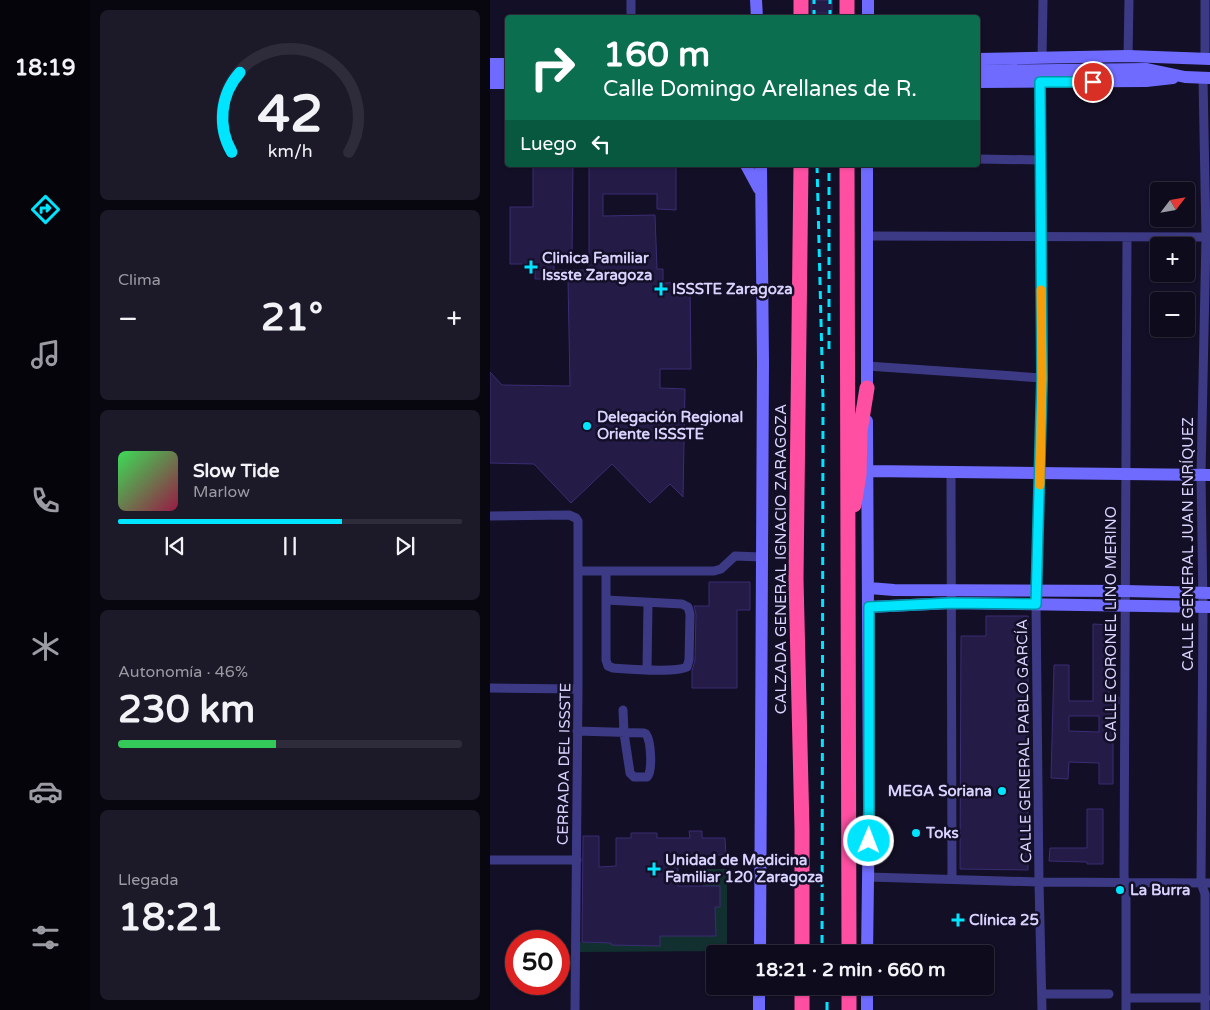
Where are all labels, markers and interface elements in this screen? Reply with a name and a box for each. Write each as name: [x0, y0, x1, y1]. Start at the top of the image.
text: 160 m: [603, 34, 710, 76]
icon: right: [520, 35, 585, 100]
text: 18:19: [15, 55, 75, 81]
pin: [1072, 61, 1114, 103]
icon: arrive: [1079, 68, 1107, 96]
text: Calle Domingo Arellanes de R.: [603, 76, 917, 102]
text: 42: [257, 83, 323, 146]
icon: left: [587, 130, 615, 158]
text: Luego: [520, 133, 577, 155]
text: km/h: [268, 141, 312, 162]
north arrow: [1150, 182, 1195, 228]
map controls: [1150, 182, 1195, 337]
icon: directions: [28, 192, 63, 227]
button: +: [1150, 237, 1195, 282]
place label: Clinica Familiar Issste Zaragoza: [542, 249, 652, 285]
marker: Clinica Familiar Issste Zaragoza: [524, 260, 538, 274]
text: Clima: [118, 270, 161, 290]
place label: ISSSTE Zaragoza: [672, 280, 793, 299]
marker: ISSSTE Zaragoza: [654, 282, 668, 296]
button: −: [1150, 292, 1195, 337]
text: 21°: [261, 295, 323, 341]
text: −: [118, 302, 138, 336]
text: +: [446, 302, 462, 336]
icon: music: [28, 337, 63, 372]
street label: CALZADA GENERAL IGNACIO ZARAGOZA: [772, 404, 790, 714]
place label: Delegación Regional Oriente ISSSTE: [597, 408, 743, 443]
street label: CALLE GENERAL JUAN ENRÍQUEZ: [1179, 417, 1197, 671]
marker: Delegación Regional Oriente ISSSTE: [581, 420, 593, 432]
text: Slow Tide: [193, 460, 280, 482]
text: Marlow: [193, 482, 250, 502]
icon: phone: [28, 483, 63, 518]
street label: CALLE CORONEL LINO MERINO: [1102, 506, 1120, 742]
icon: previous: [161, 532, 189, 560]
icon: pause: [276, 532, 304, 560]
icon: next: [391, 532, 419, 560]
street label: CALLE GENERAL PABLO GARCÍA: [1013, 619, 1035, 863]
icon: climate: [28, 629, 63, 664]
text: Autonomía · 46%: [118, 662, 248, 682]
street label: CERRADA DEL ISSSTE: [554, 683, 574, 845]
text: 230 km: [118, 687, 255, 733]
icon: car: [28, 774, 63, 809]
place label: MEGA Soriana: [888, 782, 992, 800]
marker: MEGA Soriana: [996, 785, 1008, 797]
position arrow: [842, 814, 894, 866]
place label: Toks: [925, 824, 959, 842]
marker: Toks: [910, 827, 922, 839]
place label: Unidad de Medicina Familiar 120 Zaragoza: [665, 851, 823, 887]
marker: Unidad de Medicina Familiar 120 Zaragoza: [647, 862, 661, 876]
text: Llegada: [118, 870, 178, 890]
place label: La Burra: [1130, 881, 1190, 899]
marker: La Burra: [1114, 884, 1126, 896]
text: 18:21: [118, 895, 223, 941]
place label: Clínica 25: [969, 911, 1039, 929]
marker: Clínica 25: [951, 913, 965, 927]
icon: filters: [28, 920, 63, 955]
speed limit sign: 50: [505, 930, 570, 995]
text: 18:21 · 2 min · 660 m: [754, 959, 946, 981]

